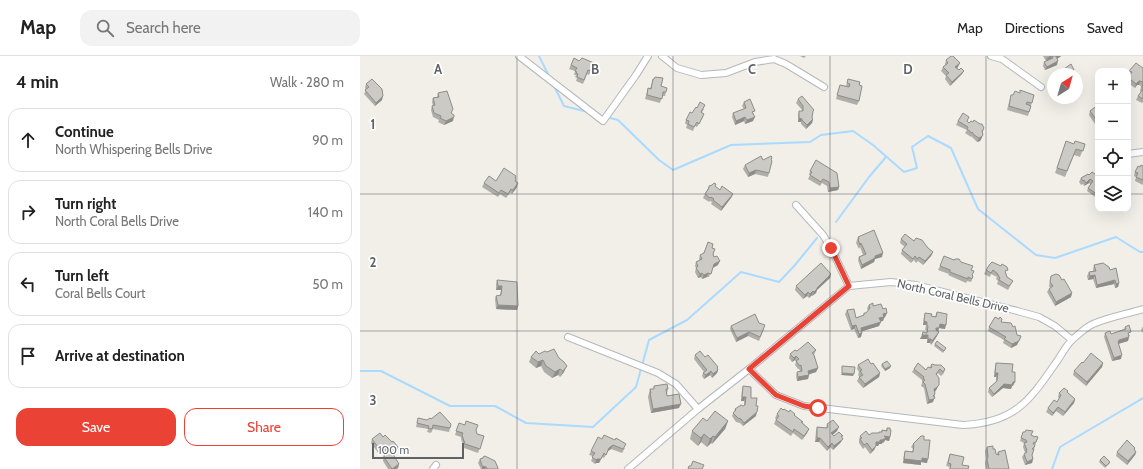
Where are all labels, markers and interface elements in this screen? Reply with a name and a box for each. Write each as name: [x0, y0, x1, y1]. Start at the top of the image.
search box: [80, 10, 360, 46]
text: Map: [20, 16, 56, 39]
icon: search: [94, 17, 116, 39]
text: Search here: [126, 19, 201, 37]
text: Map: [957, 19, 983, 37]
text: Directions: [1005, 19, 1065, 37]
text: Saved: [1087, 19, 1123, 37]
text: A: [434, 61, 443, 77]
text: B: [591, 61, 599, 77]
text: C: [748, 61, 756, 77]
text: D: [903, 61, 913, 77]
north arrow: [1047, 68, 1083, 104]
map controls: [1095, 68, 1131, 212]
button: +: [1095, 68, 1131, 104]
text: 4 min: [16, 72, 59, 92]
text: Walk · 280 m: [270, 74, 344, 90]
button: −: [1095, 104, 1131, 140]
text: 1: [371, 116, 375, 132]
text: Continue: [55, 123, 114, 141]
icon: ahead: [17, 129, 39, 151]
text: 90 m: [312, 132, 343, 148]
button: locate: [1095, 140, 1131, 176]
text: North Whispering Bells Drive: [55, 141, 213, 157]
button: layers: [1095, 176, 1131, 212]
text: Turn right: [55, 195, 116, 213]
icon: right: [17, 201, 39, 223]
text: 140 m: [308, 204, 343, 220]
text: North Coral Bells Drive: [55, 213, 179, 229]
route end: [822, 239, 840, 257]
text: 2: [370, 254, 377, 270]
text: Turn left: [55, 267, 109, 285]
icon: left: [17, 273, 39, 295]
street label: North Coral Bells Drive: [896, 275, 1010, 316]
text: 50 m: [313, 276, 343, 292]
text: Coral Bells Court: [55, 285, 145, 301]
icon: arrive: [17, 345, 39, 367]
text: Arrive at destination: [55, 347, 185, 365]
text: 3: [369, 392, 377, 408]
route start: [809, 399, 827, 417]
button: Save: [16, 408, 176, 446]
button: Share: [184, 408, 344, 446]
scale bar: [372, 441, 464, 460]
text: 100 m: [378, 443, 409, 457]

